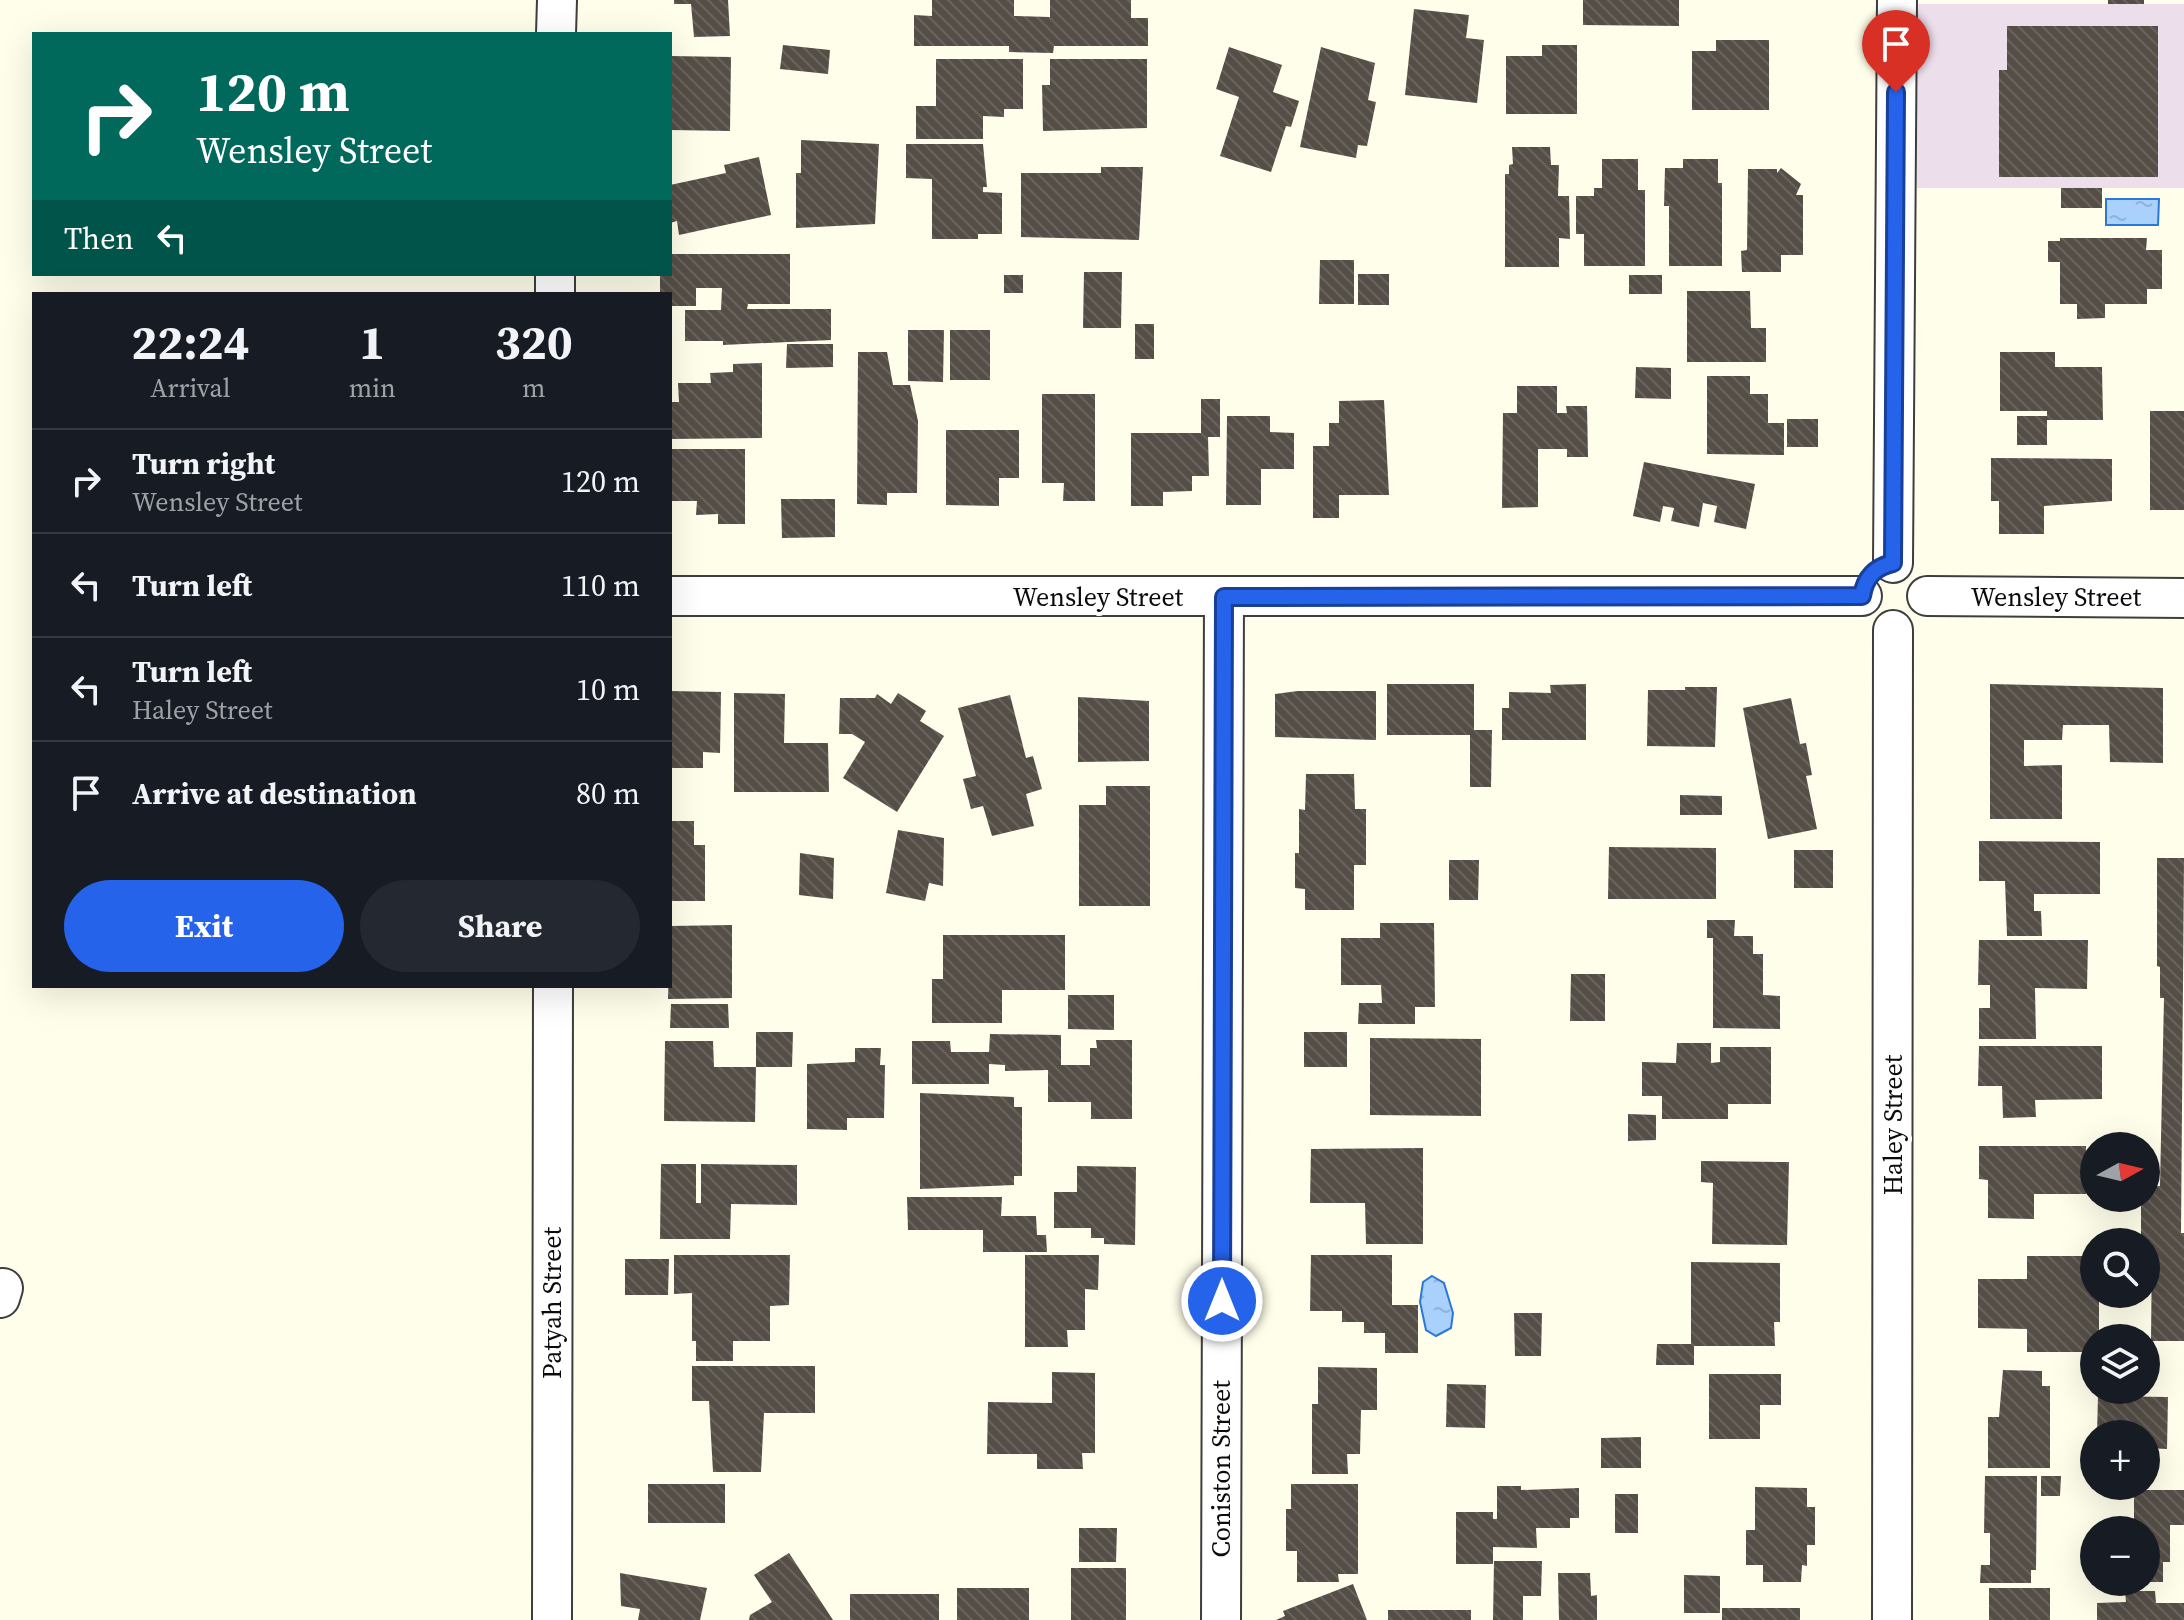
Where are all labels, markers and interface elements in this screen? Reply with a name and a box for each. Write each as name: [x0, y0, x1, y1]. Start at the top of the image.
pin: [1862, 10, 1930, 92]
icon: arrive: [1874, 22, 1918, 66]
text: 120 m: [196, 53, 350, 130]
icon: right: [64, 64, 168, 168]
text: Wensley Street: [196, 126, 432, 175]
icon: left: [150, 216, 194, 260]
text: Then: [64, 218, 134, 259]
text: 22:24: [131, 309, 250, 375]
text: 1: [359, 309, 385, 375]
text: 320: [495, 309, 573, 375]
text: Arrival: [150, 370, 231, 406]
text: min: [349, 370, 396, 406]
text: m: [522, 370, 546, 406]
text: Turn right: [132, 443, 275, 484]
icon: right: [64, 459, 108, 503]
text: 120 m: [561, 461, 640, 502]
text: Wensley Street: [132, 484, 303, 520]
icon: left: [64, 563, 108, 607]
text: Turn left: [132, 565, 252, 606]
text: 110 m: [561, 565, 640, 606]
street label: Wensley Street: [1013, 579, 1184, 615]
street label: Wensley Street: [1971, 579, 2142, 615]
text: Turn left: [132, 651, 252, 692]
icon: left: [64, 667, 108, 711]
text: 10 m: [576, 669, 640, 710]
text: Haley Street: [132, 692, 273, 728]
icon: arrive: [64, 771, 108, 815]
text: Arrive at destination: [132, 773, 417, 814]
text: 80 m: [576, 773, 640, 814]
button: Exit: [64, 880, 344, 972]
button: Share: [360, 880, 640, 972]
street label: Haley Street: [1875, 1054, 1911, 1195]
north arrow: [2080, 1132, 2160, 1212]
map controls: [2080, 1132, 2160, 1596]
street label: Patyah Street: [534, 1226, 570, 1379]
button: search: [2080, 1228, 2160, 1308]
position arrow: [1180, 1259, 1264, 1343]
button: layers: [2080, 1324, 2160, 1404]
street label: Coniston Street: [1203, 1380, 1239, 1558]
button: +: [2080, 1420, 2160, 1500]
button: −: [2080, 1516, 2160, 1596]

